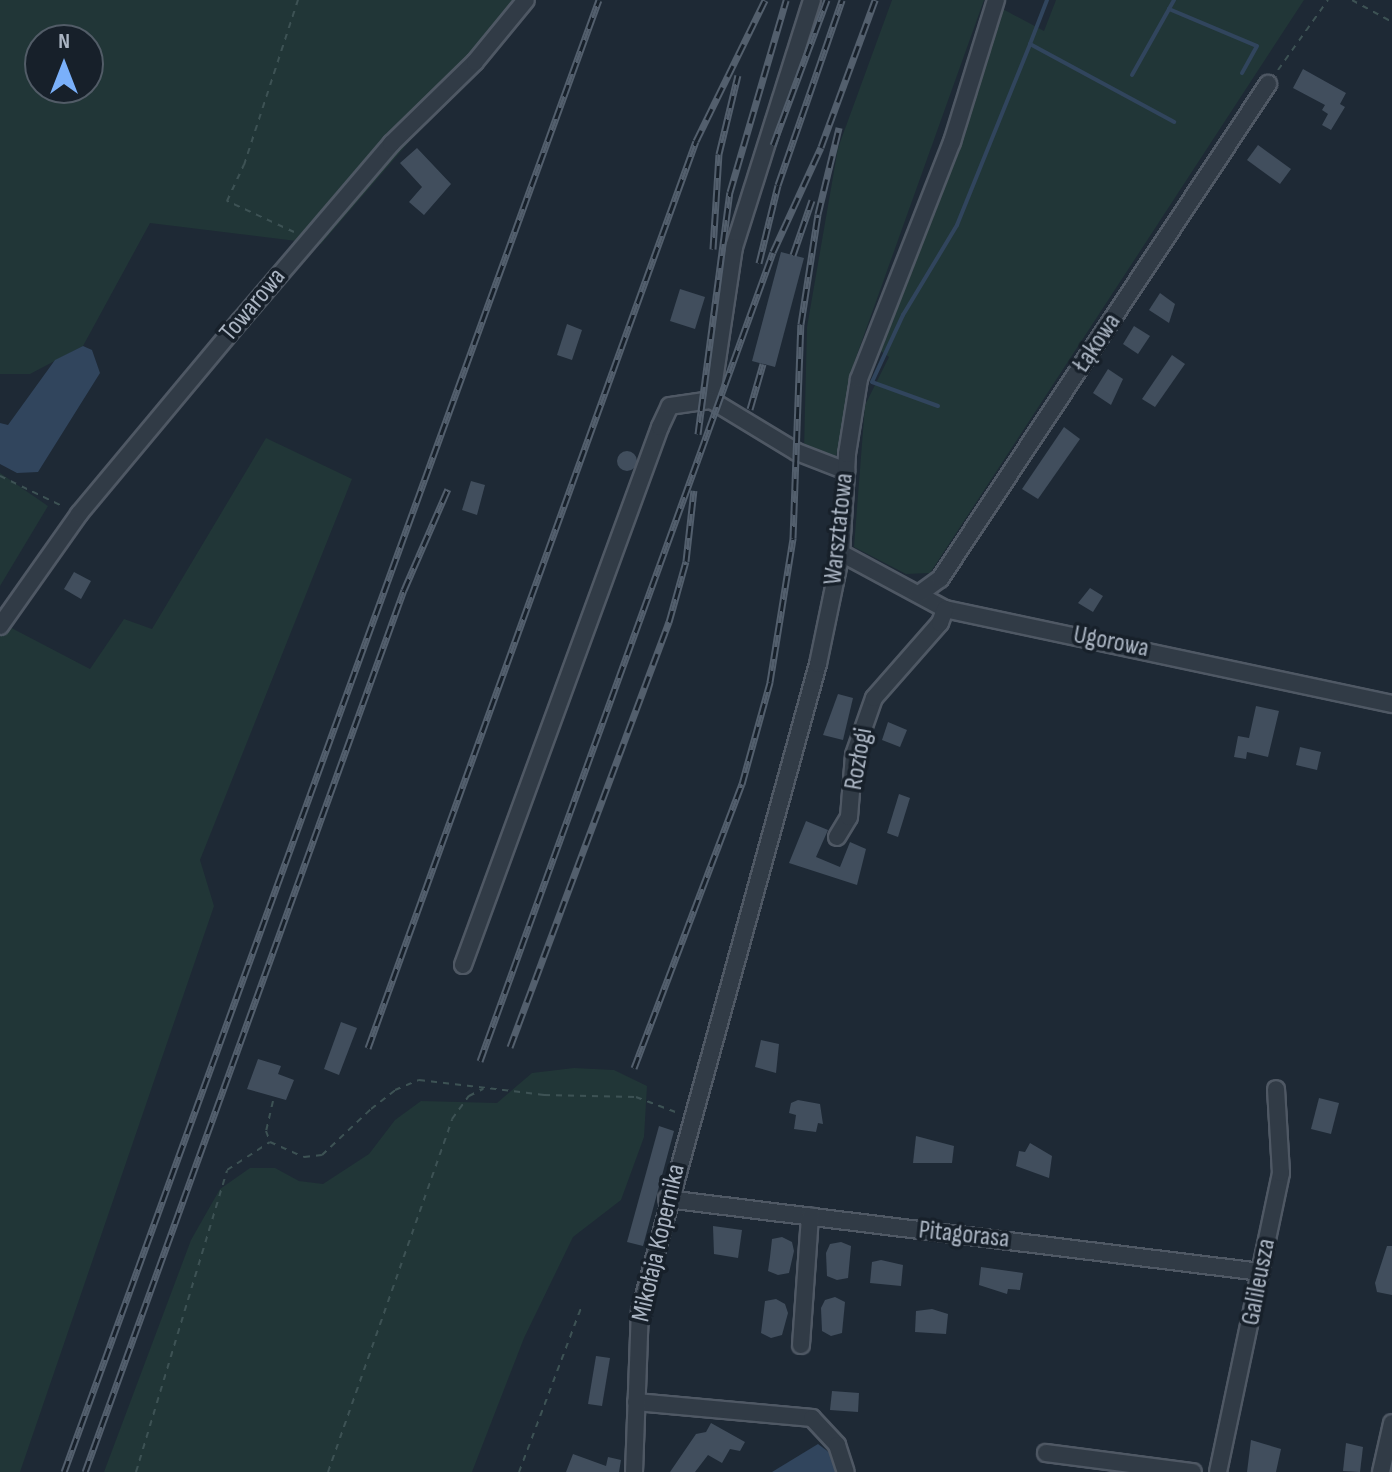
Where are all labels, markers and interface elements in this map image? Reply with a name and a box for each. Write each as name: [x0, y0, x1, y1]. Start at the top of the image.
north arrow: [24, 24, 104, 104]
text: N: [58, 28, 70, 55]
street label: Towarowa: [213, 262, 293, 348]
street label: Łąkowa: [1066, 308, 1128, 378]
street label: Warsztatowa: [818, 472, 860, 586]
street label: Ugorowa: [1071, 619, 1151, 665]
street label: Rozłogi: [838, 726, 880, 792]
street label: Mikołaja Kopernika: [626, 1161, 692, 1325]
street label: Pitagorasa: [917, 1215, 1011, 1255]
street label: Galileusza: [1235, 1236, 1283, 1328]

